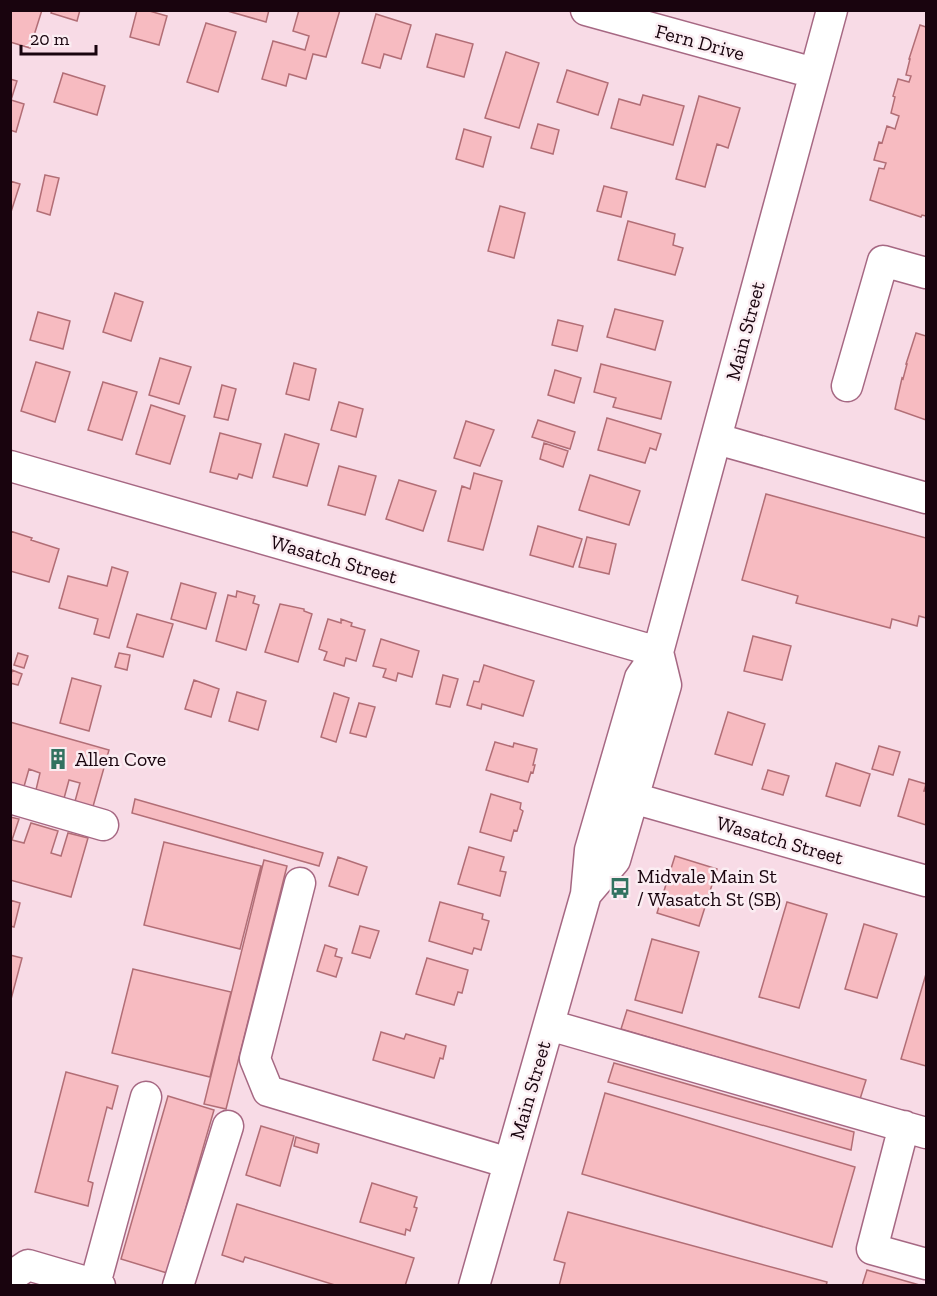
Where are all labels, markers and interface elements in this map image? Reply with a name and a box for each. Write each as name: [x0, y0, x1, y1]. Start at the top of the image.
scale bar: [21, 18, 96, 56]
street label: Fern Drive: [653, 19, 747, 65]
text: 20 m: [30, 28, 70, 50]
street label: Main Street: [720, 278, 770, 383]
street label: Wasatch Street: [268, 529, 401, 589]
building icon: Allen Cove: [46, 747, 70, 771]
place label: Allen Cove: [75, 747, 166, 771]
street label: Wasatch Street: [714, 810, 847, 870]
place label: Midvale Main St / Wasatch St (SB): [637, 864, 781, 911]
bus stop icon: Midvale Main St / Wasatch St (SB): [608, 876, 632, 900]
street label: Main Street: [504, 1037, 556, 1142]

